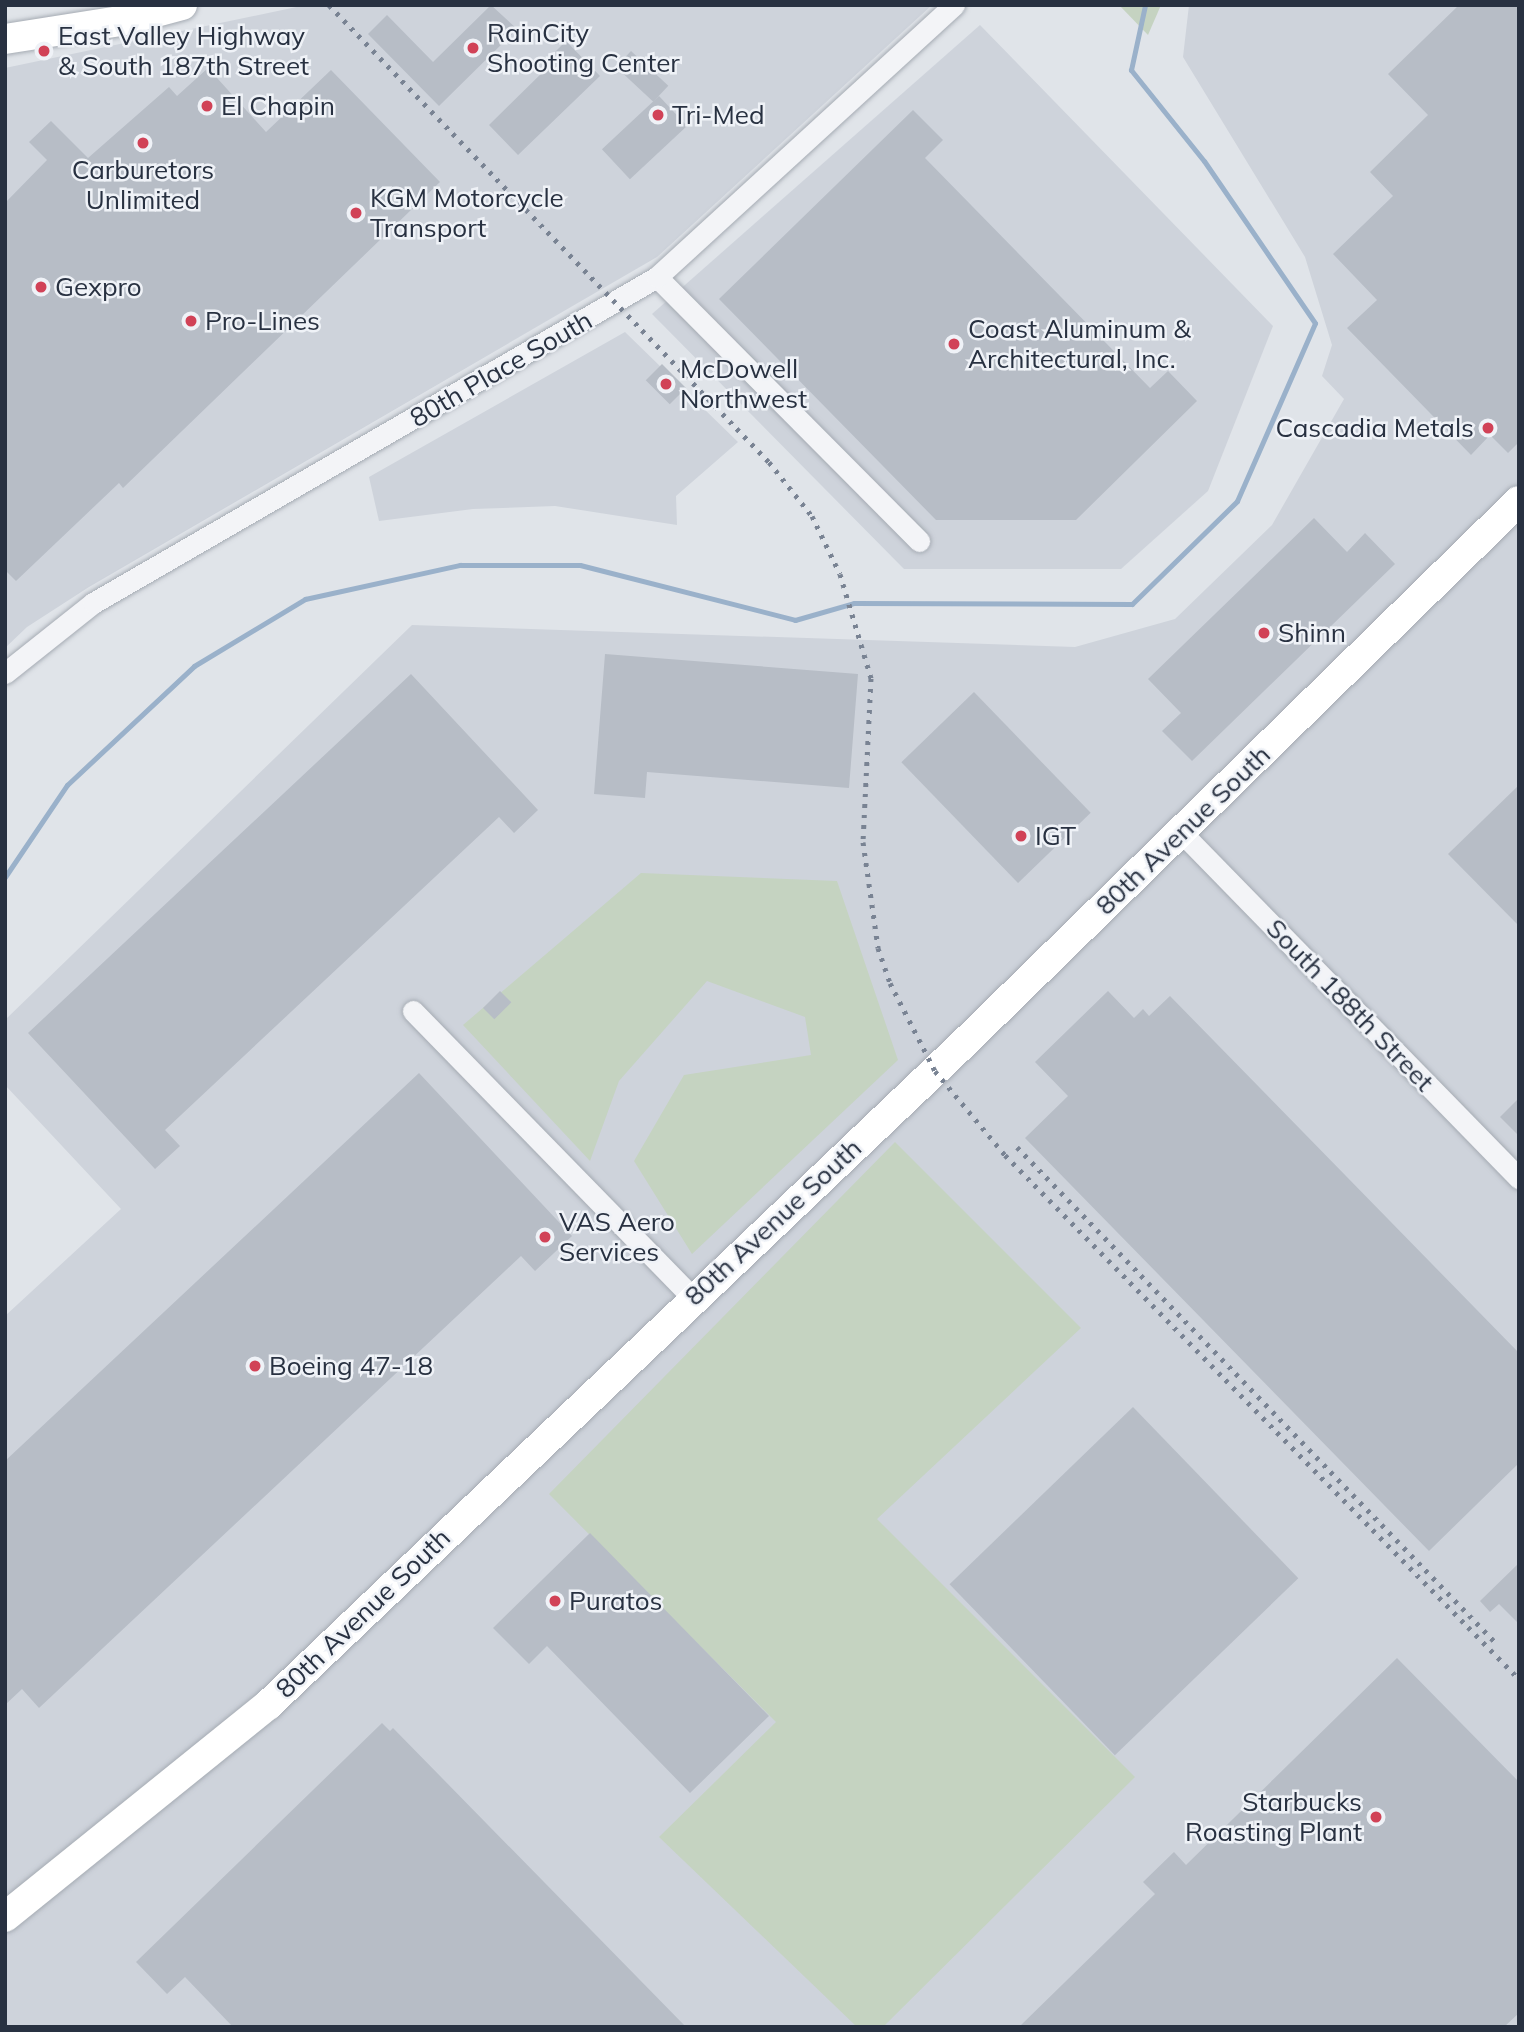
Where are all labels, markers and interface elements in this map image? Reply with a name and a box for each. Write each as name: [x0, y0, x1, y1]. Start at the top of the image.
place label: RainCity Shooting Center: [487, 17, 680, 78]
place label: East Valley Highway & South 187th Street: [58, 20, 309, 82]
marker: RainCity Shooting Center: [465, 40, 481, 56]
marker: East Valley Highway & South 187th Street: [36, 43, 52, 59]
place label: El Chapin: [221, 90, 335, 122]
marker: El Chapin: [199, 98, 215, 114]
place label: Tri-Med: [672, 99, 765, 131]
marker: Tri-Med: [650, 107, 666, 123]
marker: Carburetors Unlimited: [135, 135, 151, 151]
place label: Carburetors Unlimited: [72, 154, 214, 216]
place label: KGM Motorcycle Transport: [370, 182, 564, 244]
marker: KGM Motorcycle Transport: [348, 205, 364, 221]
place label: Gexpro: [55, 271, 142, 303]
marker: Gexpro: [33, 279, 49, 295]
street label: 80th Place South: [404, 304, 598, 434]
place label: Pro-Lines: [205, 305, 320, 337]
marker: Pro-Lines: [183, 313, 199, 329]
place label: Coast Aluminum & Architectural, Inc.: [968, 313, 1191, 374]
marker: Coast Aluminum & Architectural, Inc.: [946, 336, 962, 352]
place label: McDowell Northwest: [680, 353, 807, 414]
marker: McDowell Northwest: [658, 376, 674, 392]
place label: Cascadia Metals: [1275, 412, 1474, 444]
marker: Cascadia Metals: [1480, 420, 1496, 436]
place label: Shinn: [1278, 617, 1346, 649]
marker: Shinn: [1256, 625, 1272, 641]
street label: 80th Avenue South: [1089, 739, 1277, 921]
place label: IGT: [1035, 820, 1076, 852]
marker: IGT: [1013, 828, 1029, 844]
street label: South 188th Street: [1260, 913, 1440, 1097]
street label: 80th Avenue South: [678, 1132, 868, 1312]
place label: VAS Aero Services: [559, 1206, 675, 1268]
marker: VAS Aero Services: [537, 1229, 553, 1245]
place label: Boeing 47-18: [269, 1350, 433, 1382]
marker: Boeing 47-18: [247, 1358, 263, 1374]
street label: 80th Avenue South: [269, 1522, 457, 1704]
place label: Puratos: [569, 1585, 662, 1617]
marker: Puratos: [547, 1593, 563, 1609]
place label: Starbucks Roasting Plant: [1185, 1786, 1362, 1848]
marker: Starbucks Roasting Plant: [1368, 1809, 1384, 1825]

